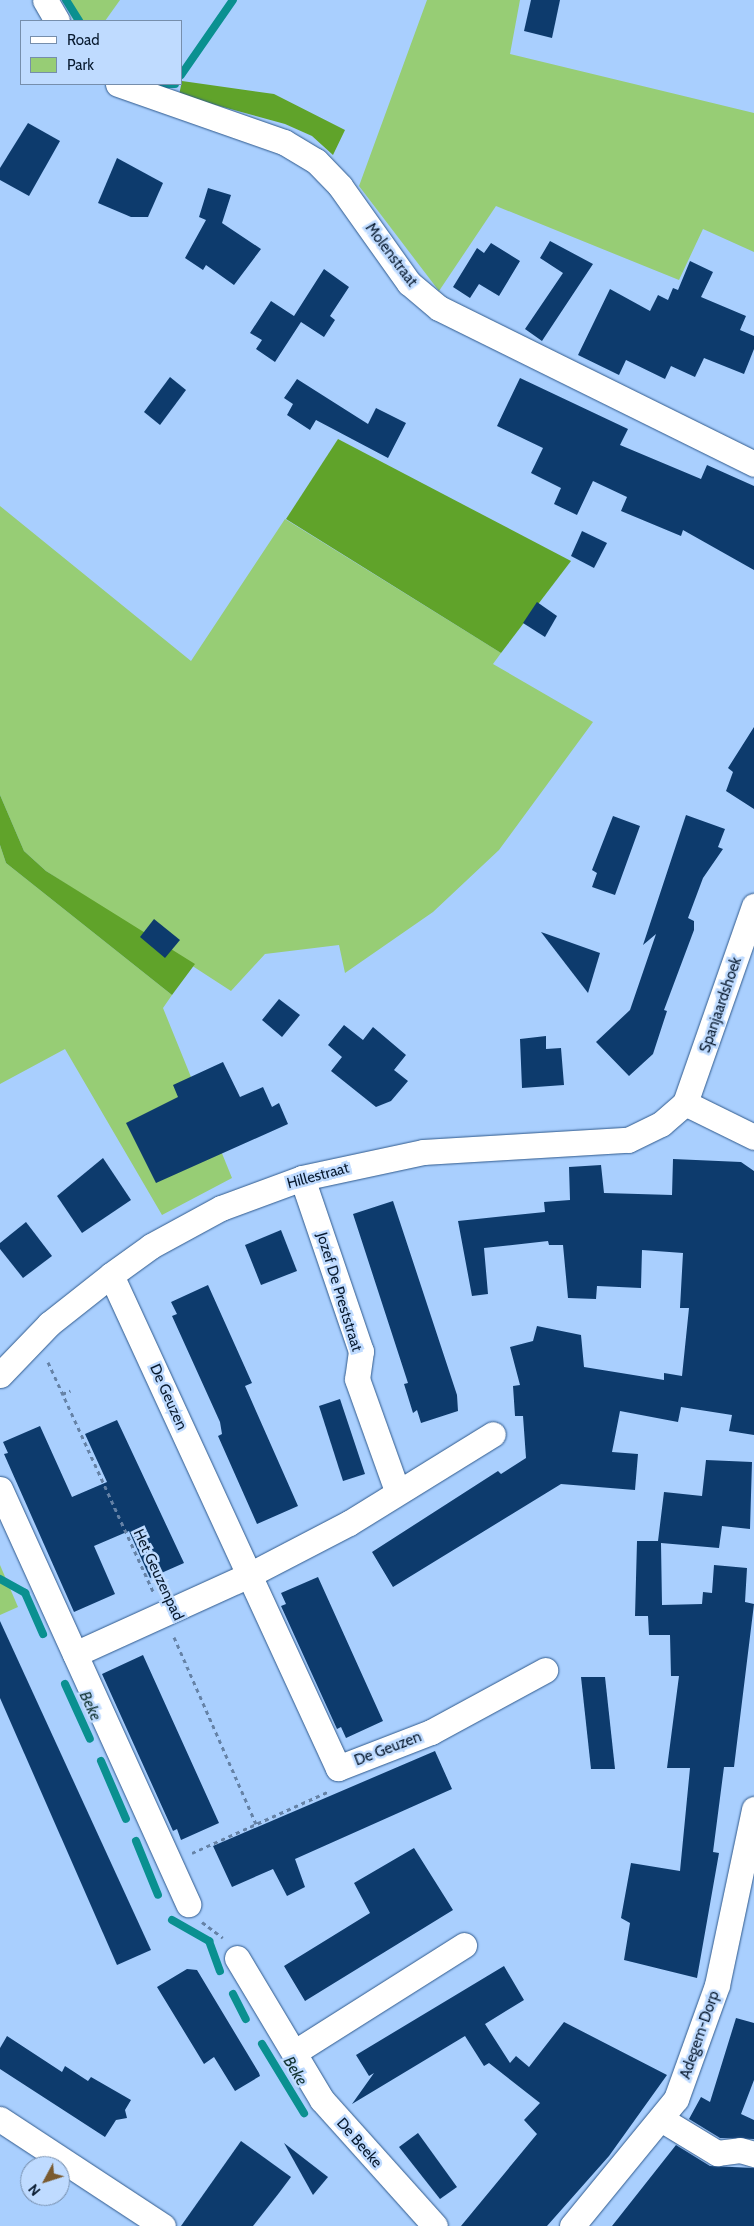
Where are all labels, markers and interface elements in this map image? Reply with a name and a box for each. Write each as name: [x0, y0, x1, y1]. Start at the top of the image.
legend: [20, 20, 182, 85]
text: Road: [67, 31, 100, 49]
text: Park: [67, 56, 94, 74]
street label: Molenstraat: [361, 220, 421, 290]
street label: Spanjaardshoek: [696, 955, 746, 1055]
street label: Hillestraat: [285, 1159, 351, 1193]
street label: Jozef De Preststraat: [312, 1230, 366, 1354]
street label: De Geuzen: [145, 1361, 191, 1433]
street label: Het Geuzenpad: [129, 1526, 187, 1624]
water label: Beke: [75, 1688, 105, 1724]
street label: De Geuzen: [352, 1728, 424, 1770]
street label: Adegem-Dorp: [677, 1989, 723, 2081]
water label: Beke: [279, 2053, 311, 2089]
street label: De Beeke: [332, 2114, 386, 2172]
north arrow: [20, 2156, 70, 2206]
text: N: [24, 2180, 44, 2200]

